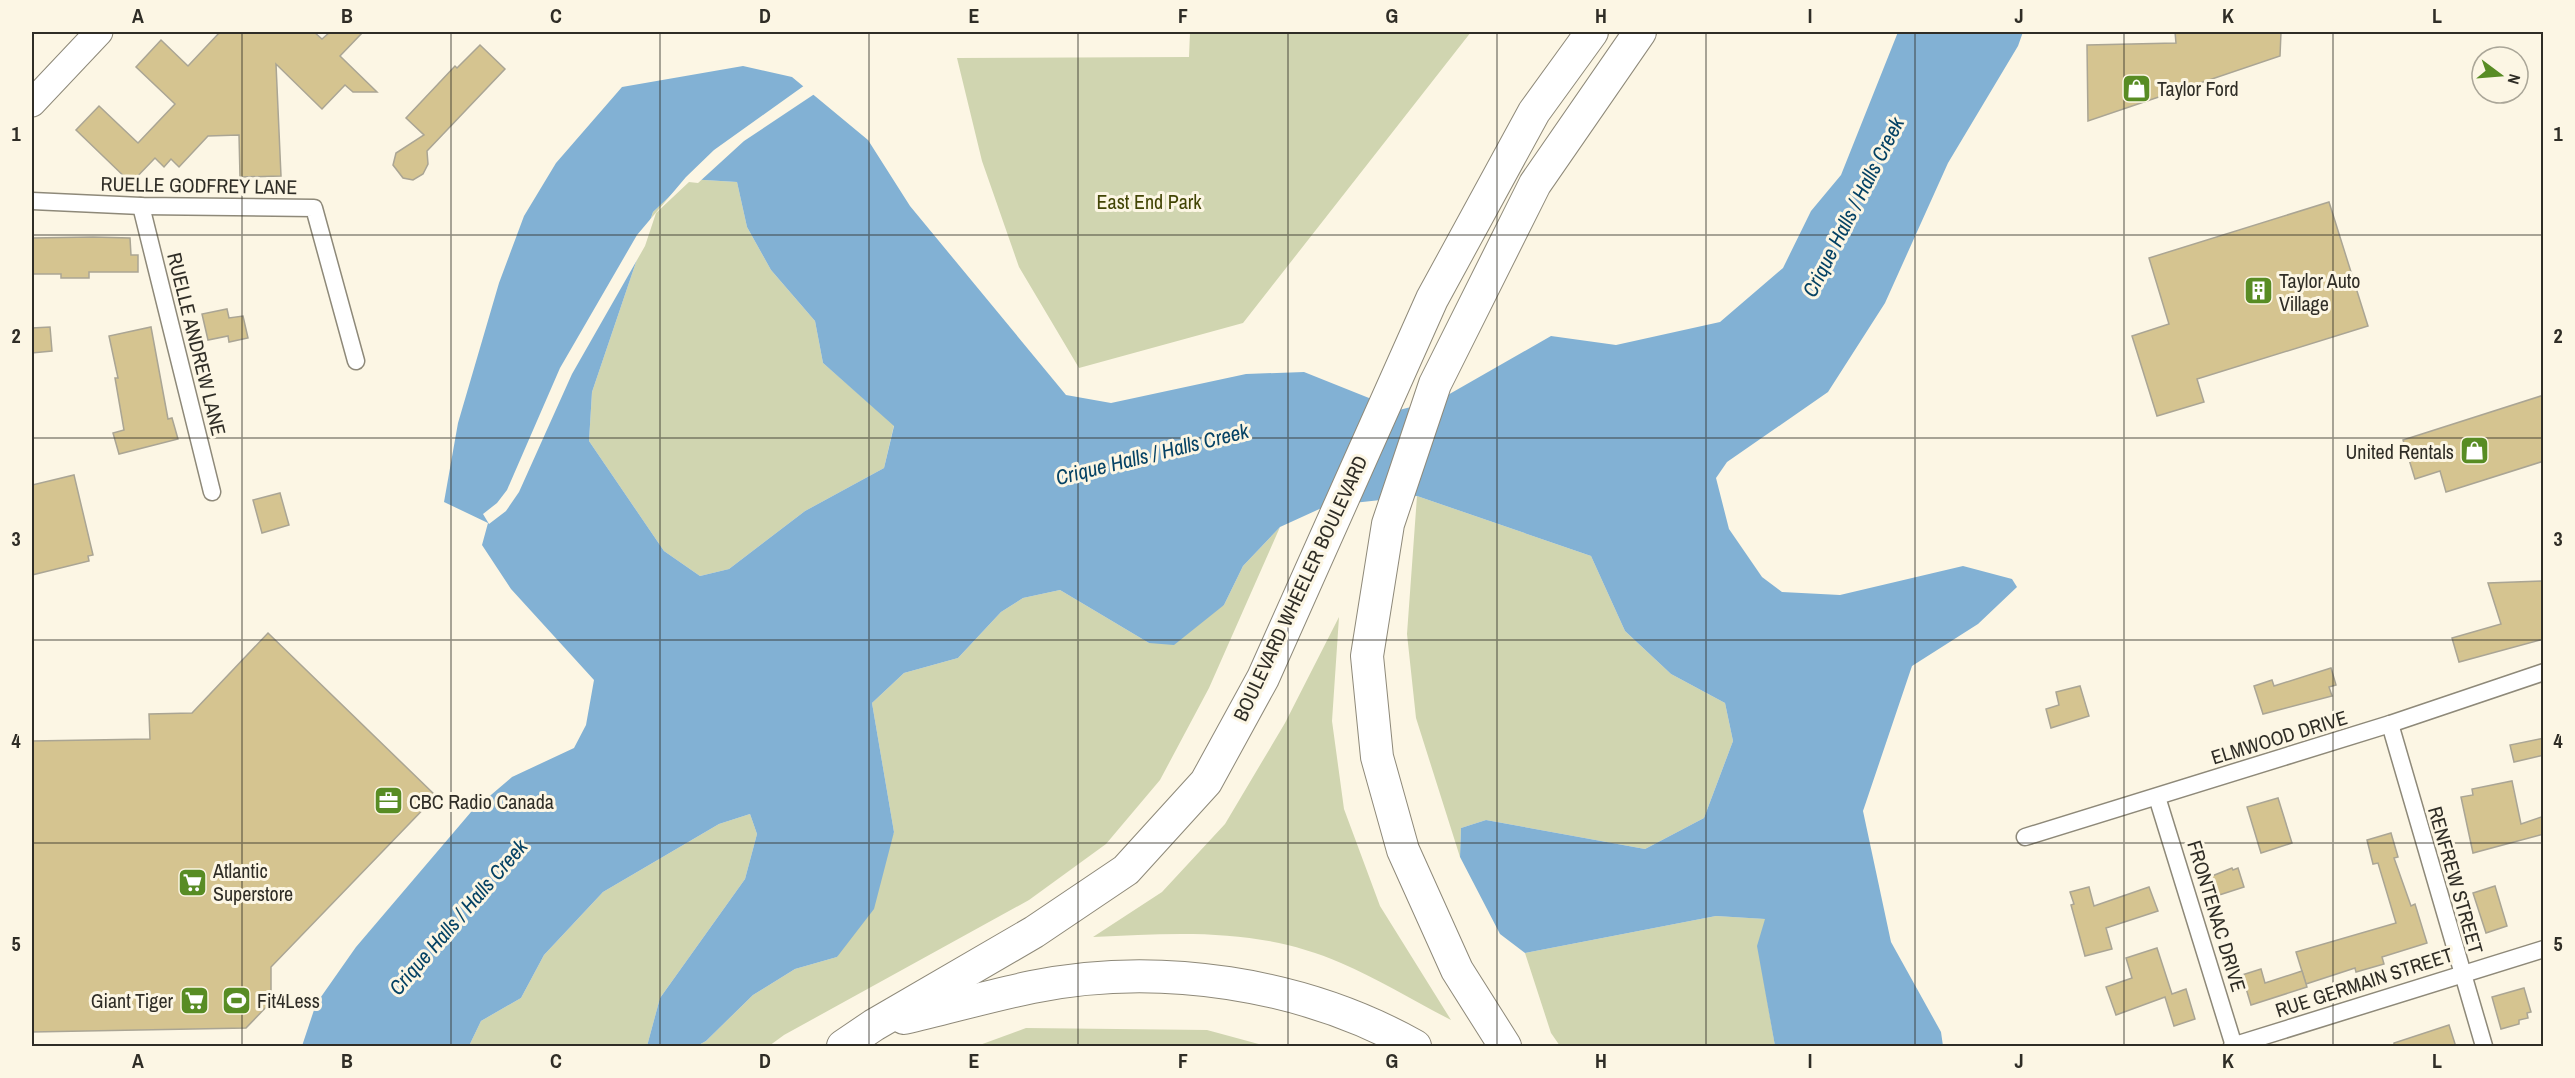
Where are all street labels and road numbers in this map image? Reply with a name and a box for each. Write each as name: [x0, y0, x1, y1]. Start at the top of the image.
street label: RUELLE GODFREY LANE: [100, 170, 298, 200]
street label: RUELLE ANDREW LANE: [161, 250, 233, 438]
street label: BOULEVARD WHEELER BOULEVARD: [1226, 451, 1374, 725]
street label: ELMWOOD DRIVE: [2208, 703, 2350, 771]
street label: RENFREW STREET: [2422, 803, 2490, 957]
street label: FRONTENAC DRIVE: [2181, 837, 2253, 995]
street label: RUE GERMAIN STREET: [2272, 941, 2456, 1023]

